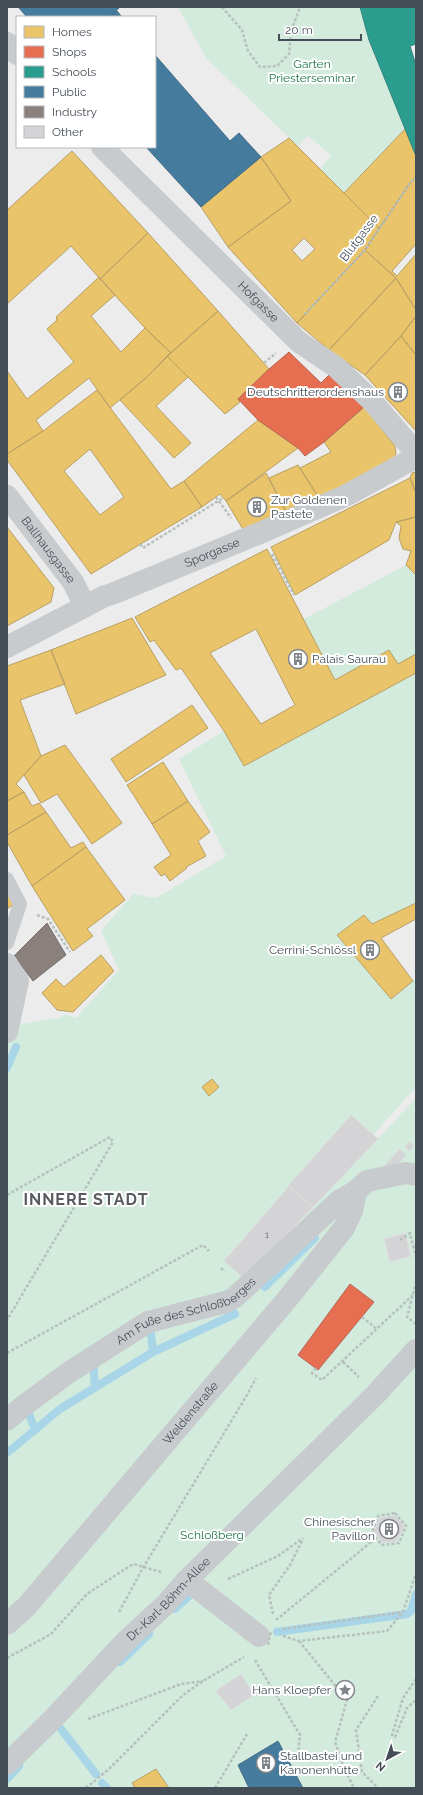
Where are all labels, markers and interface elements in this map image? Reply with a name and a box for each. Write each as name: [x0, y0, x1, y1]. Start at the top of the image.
legend: [16, 16, 156, 148]
scale bar: [279, 16, 361, 42]
text: 20 m: [285, 23, 313, 37]
text: Homes: [52, 25, 92, 39]
text: Shops: [52, 45, 87, 59]
park label: Garten Priesterseminar: [269, 57, 356, 85]
text: Schools: [52, 65, 96, 79]
text: Public: [52, 85, 87, 99]
text: Industry: [52, 105, 98, 119]
text: Other: [52, 125, 84, 139]
street label: Blutgasse: [337, 212, 381, 264]
street label: Hofgasse: [235, 278, 282, 325]
building icon: Deutschritterordenshaus: [387, 381, 409, 403]
place label: Deutschritterordenshaus: [247, 385, 384, 399]
place label: Zur Goldenen Pastete: [271, 493, 347, 521]
building icon: Zur Goldenen Pastete: [246, 496, 268, 518]
street label: Ballhausgasse: [18, 514, 78, 586]
street label: Sporgasse: [182, 535, 242, 570]
building icon: Palais Saurau: [287, 648, 309, 670]
place label: Palais Saurau: [312, 652, 386, 666]
building icon: Cerrini-Schlössl: [359, 939, 381, 961]
place label: Cerrini-Schlössl: [269, 943, 357, 957]
district label: INNERE STADT: [23, 1190, 149, 1209]
house number: 1: [265, 1229, 270, 1240]
street label: Am Fuße des Schloßberges: [114, 1274, 259, 1347]
street label: Weldenstraße: [160, 1379, 221, 1447]
place label: Chinesischer Pavillon: [304, 1515, 376, 1543]
building icon: Chinesischer Pavillon: [378, 1518, 400, 1540]
park label: Schloßberg: [180, 1528, 244, 1542]
street label: Dr.-Karl-Böhm-Allee: [124, 1554, 213, 1644]
place icon: Hans Kloepfer: [334, 1679, 356, 1701]
place label: Hans Kloepfer: [252, 1683, 332, 1697]
north arrow: [367, 1739, 407, 1779]
place label: Stallbastei und Kanonenhütte: [280, 1749, 362, 1777]
building icon: Stallbastei und Kanonenhütte: [255, 1752, 277, 1774]
text: N: [373, 1759, 388, 1774]

